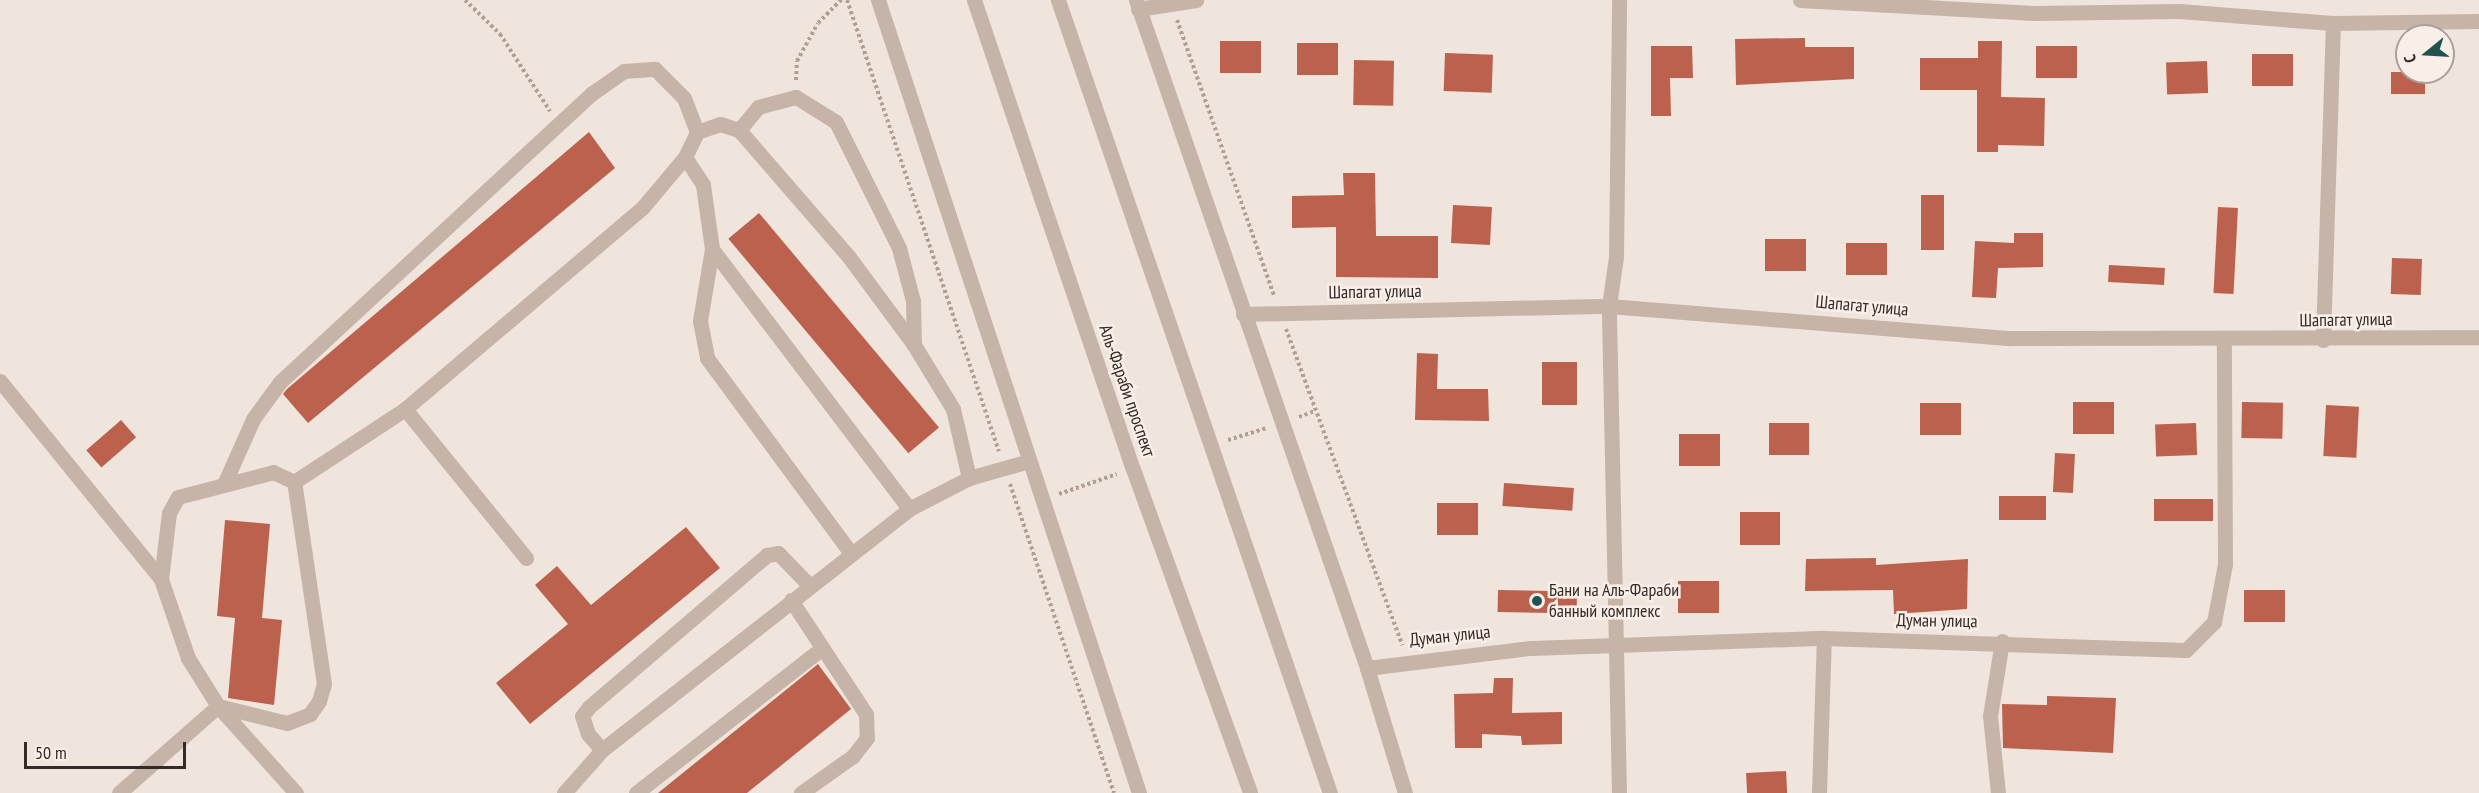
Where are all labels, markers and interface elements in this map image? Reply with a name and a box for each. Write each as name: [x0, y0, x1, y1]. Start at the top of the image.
north arrow: [2395, 24, 2455, 84]
text: С: [2399, 52, 2420, 66]
street label: Шапагат улица: [1328, 280, 1422, 304]
street label: Шапагат улица: [1814, 291, 1910, 321]
street label: Шапагат улица: [2299, 308, 2393, 332]
street label: Аль-Фараби проспект: [1094, 322, 1160, 460]
place label: Бани на Аль-Фараби банный комплекс: [1549, 580, 1680, 622]
marker: Бани на Аль-Фараби банный комплекс: [1530, 594, 1544, 608]
street label: Думан улица: [1896, 609, 1978, 633]
street label: Думан улица: [1408, 621, 1492, 651]
scale bar: [27, 730, 189, 768]
text: 50 m: [35, 741, 67, 764]

